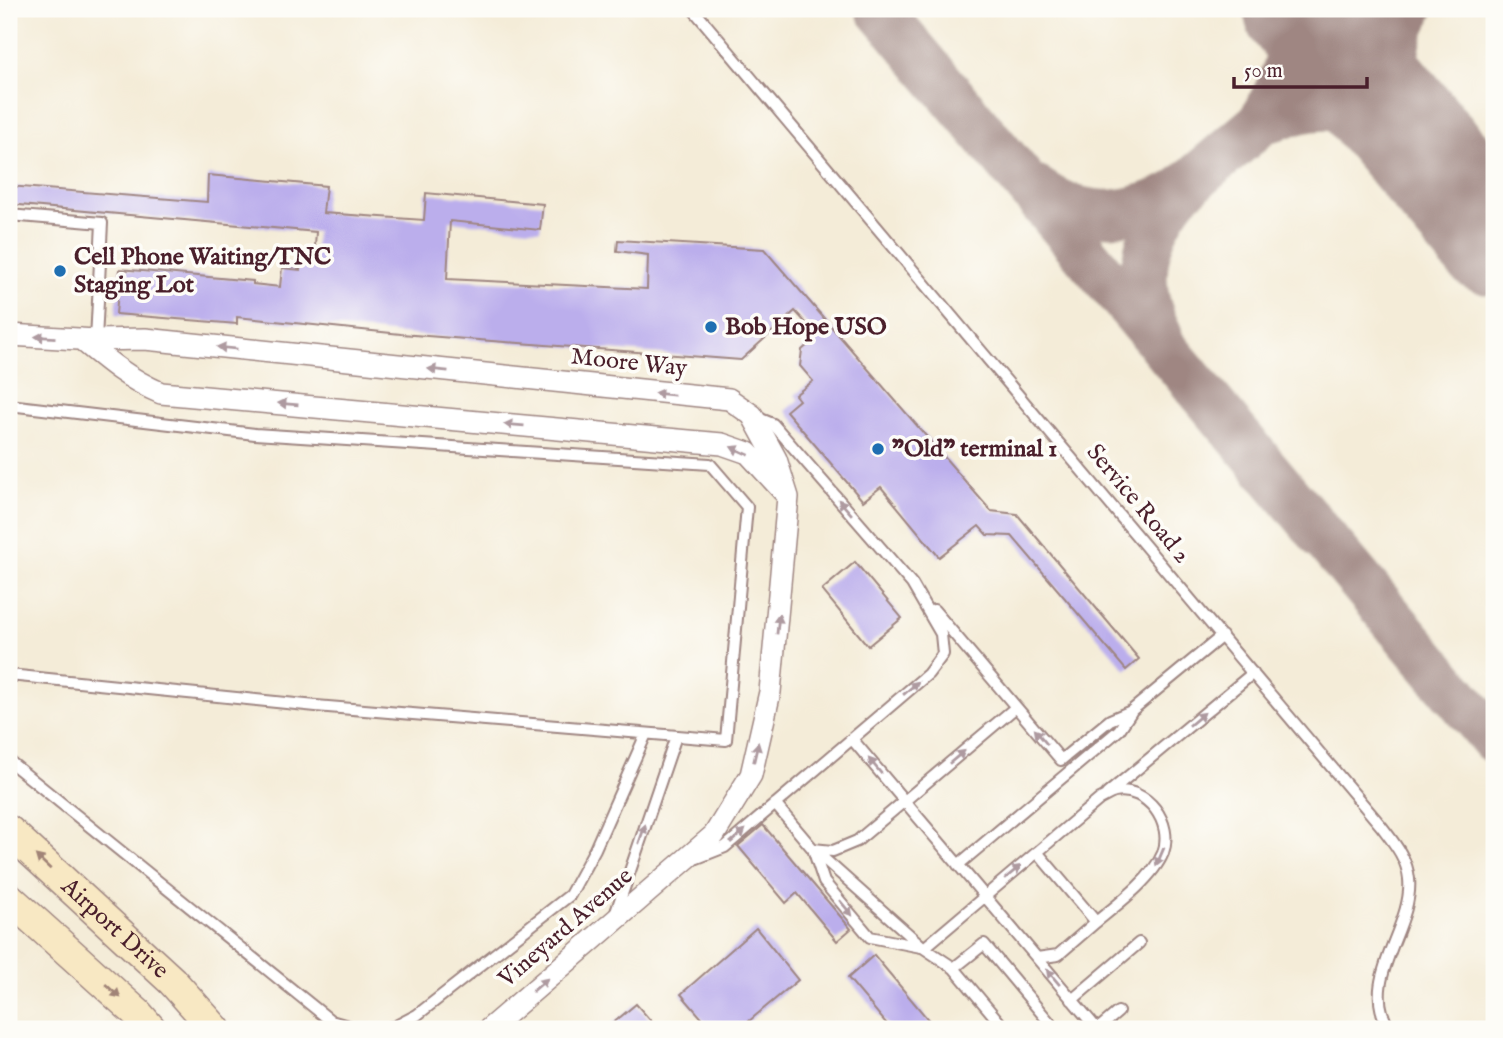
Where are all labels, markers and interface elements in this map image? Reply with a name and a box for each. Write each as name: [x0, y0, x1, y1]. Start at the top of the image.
scale bar: [1234, 46, 1366, 90]
text: 50 m: [1244, 58, 1283, 85]
place label: Cell Phone Waiting/TNC Staging Lot: [74, 242, 331, 301]
marker: Cell Phone Waiting/TNC Staging Lot: [52, 263, 68, 279]
place label: Bob Hope USO: [725, 312, 887, 343]
marker: Bob Hope USO: [703, 319, 719, 335]
one-way arrow: [34, 331, 56, 342]
street label: Moore Way: [569, 341, 689, 385]
one-way arrow: [216, 342, 238, 353]
one-way arrow: [426, 364, 448, 375]
one-way arrow: [653, 388, 675, 399]
one-way arrow: [277, 399, 299, 410]
one-way arrow: [503, 419, 525, 430]
place label: "Old" terminal 1: [892, 434, 1057, 465]
street label: Service Road 2: [1079, 438, 1197, 570]
marker: "Old" terminal 1: [870, 441, 886, 457]
one-way arrow: [729, 445, 750, 456]
one-way arrow: [838, 498, 853, 515]
one-way arrow: [772, 613, 783, 635]
one-way arrow: [903, 681, 920, 696]
one-way arrow: [1189, 712, 1206, 727]
one-way arrow: [1034, 728, 1049, 746]
one-way arrow: [751, 741, 762, 763]
one-way arrow: [948, 750, 965, 765]
one-way arrow: [867, 757, 882, 775]
one-way arrow: [638, 824, 648, 845]
one-way arrow: [730, 829, 747, 844]
one-way arrow: [1154, 847, 1165, 868]
one-way arrow: [35, 855, 52, 871]
street label: Vineyard Avenue: [492, 861, 640, 995]
one-way arrow: [1004, 864, 1022, 880]
street label: Airport Drive: [54, 871, 175, 986]
one-way arrow: [838, 899, 853, 916]
one-way arrow: [1046, 969, 1061, 986]
one-way arrow: [532, 978, 549, 993]
one-way arrow: [104, 983, 122, 999]

